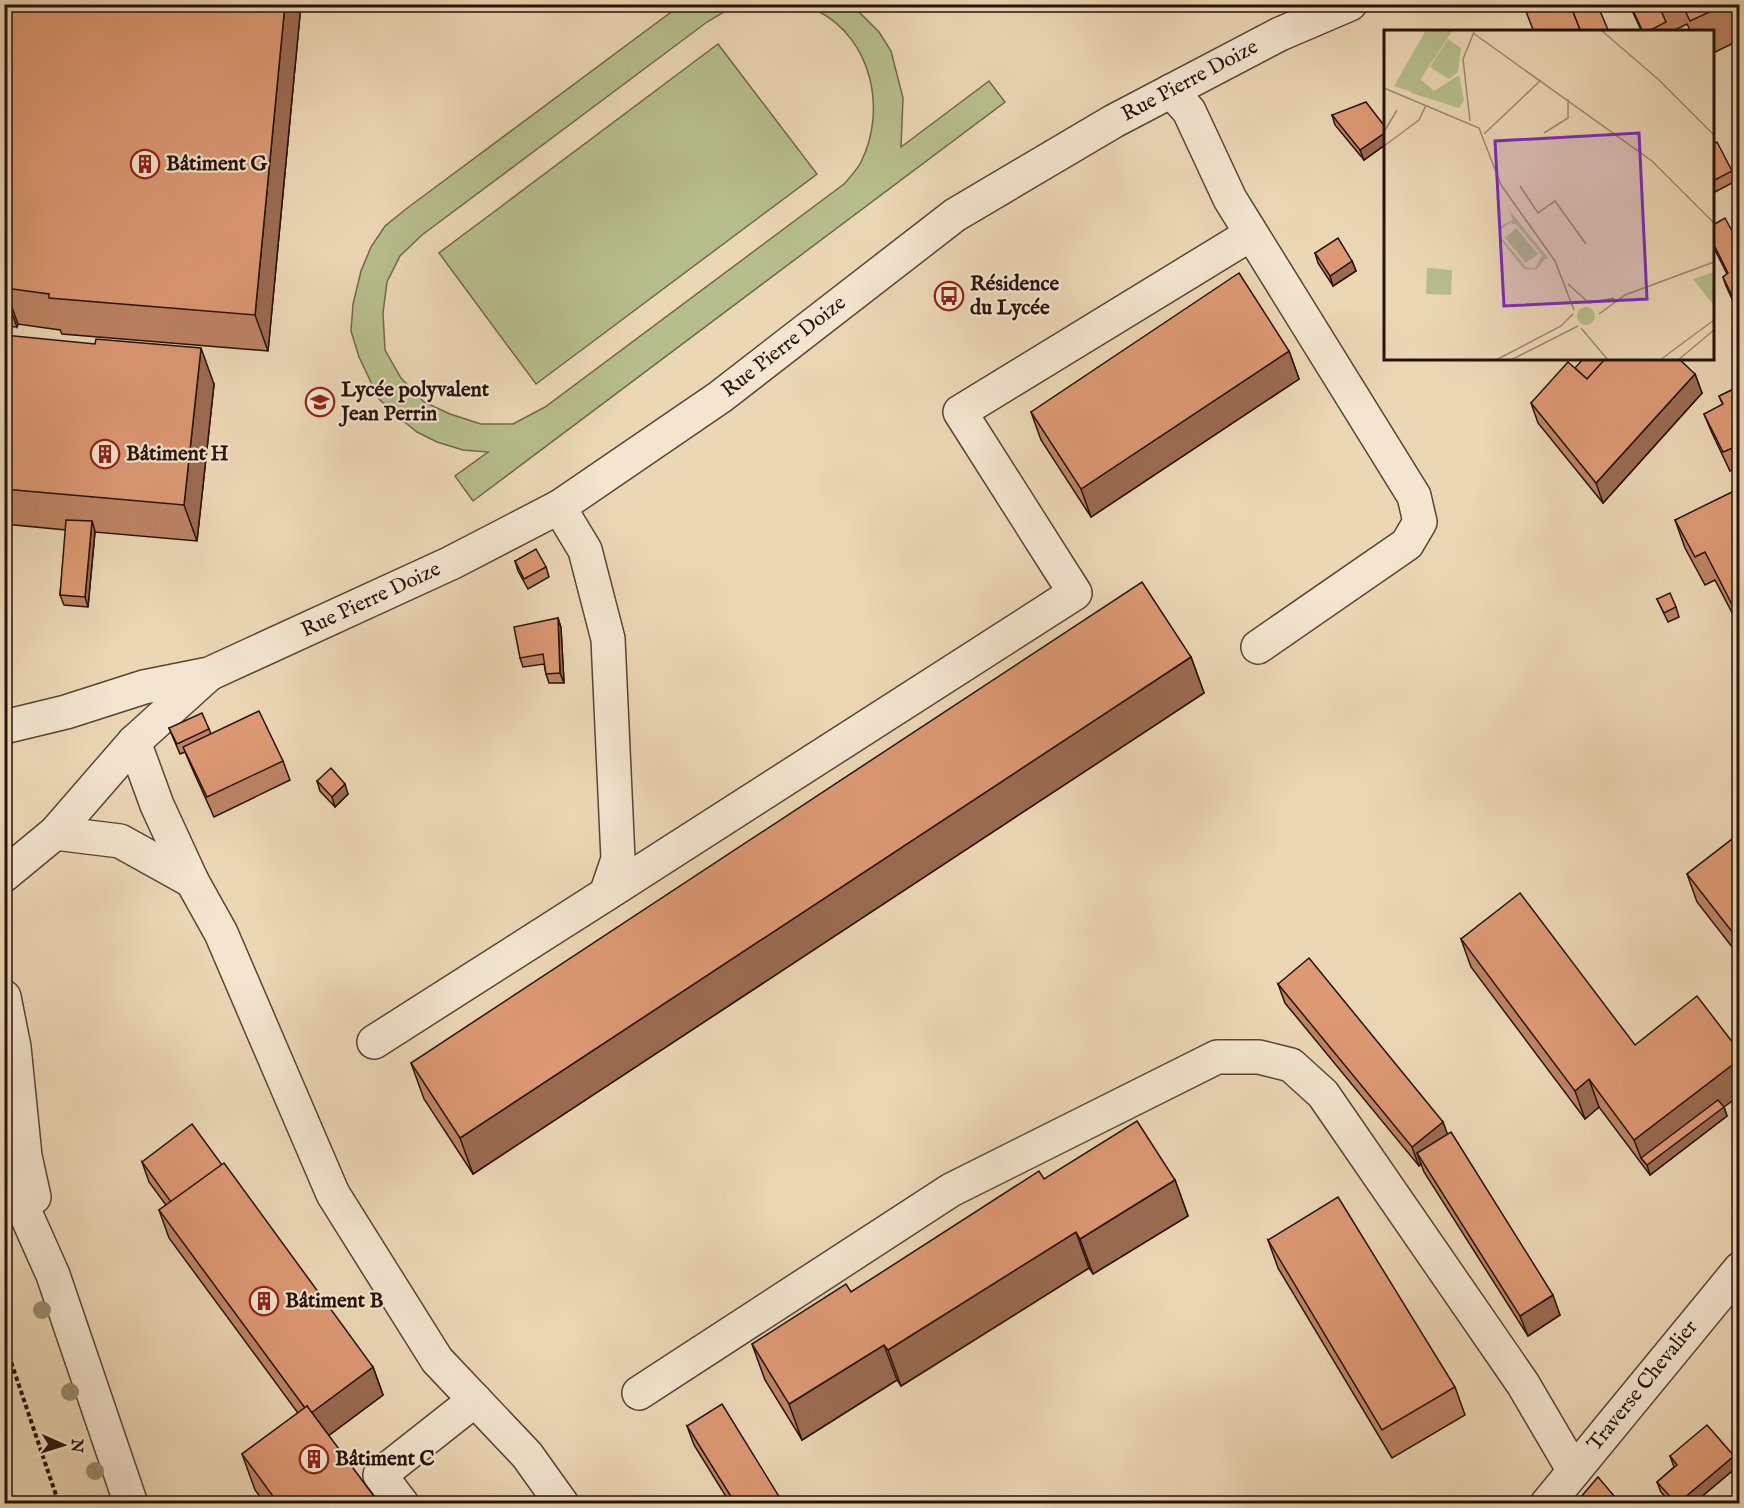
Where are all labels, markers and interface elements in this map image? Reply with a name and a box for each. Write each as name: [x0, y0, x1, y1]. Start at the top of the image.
inset map: [1384, 30, 1714, 360]
street label: Rue Pierre Doize: [1117, 33, 1263, 128]
building icon: Bâtiment G: [129, 148, 161, 180]
place label: Bâtiment G: [166, 151, 268, 178]
place label: Résidence du Lycée: [970, 271, 1059, 322]
bus stop icon: Résidence du Lycée: [933, 280, 965, 312]
street label: Rue Pierre Doize: [716, 290, 852, 404]
place label: Lycée polyvalent Jean Perrin: [338, 377, 490, 428]
school or university icon: Lycée polyvalent Jean Perrin: [304, 386, 336, 418]
building icon: Bâtiment H: [89, 438, 121, 470]
place label: Bâtiment H: [126, 441, 229, 468]
street label: Rue Pierre Doize: [297, 556, 445, 644]
building icon: Bâtiment B: [248, 1285, 280, 1317]
place label: Bâtiment B: [285, 1288, 384, 1315]
street label: Traverse Chevalier: [1582, 1315, 1704, 1457]
north arrow: [33, 1415, 93, 1475]
text: N: [66, 1437, 86, 1453]
building icon: Bâtiment C: [298, 1443, 330, 1475]
place label: Bâtiment C: [335, 1446, 435, 1473]

